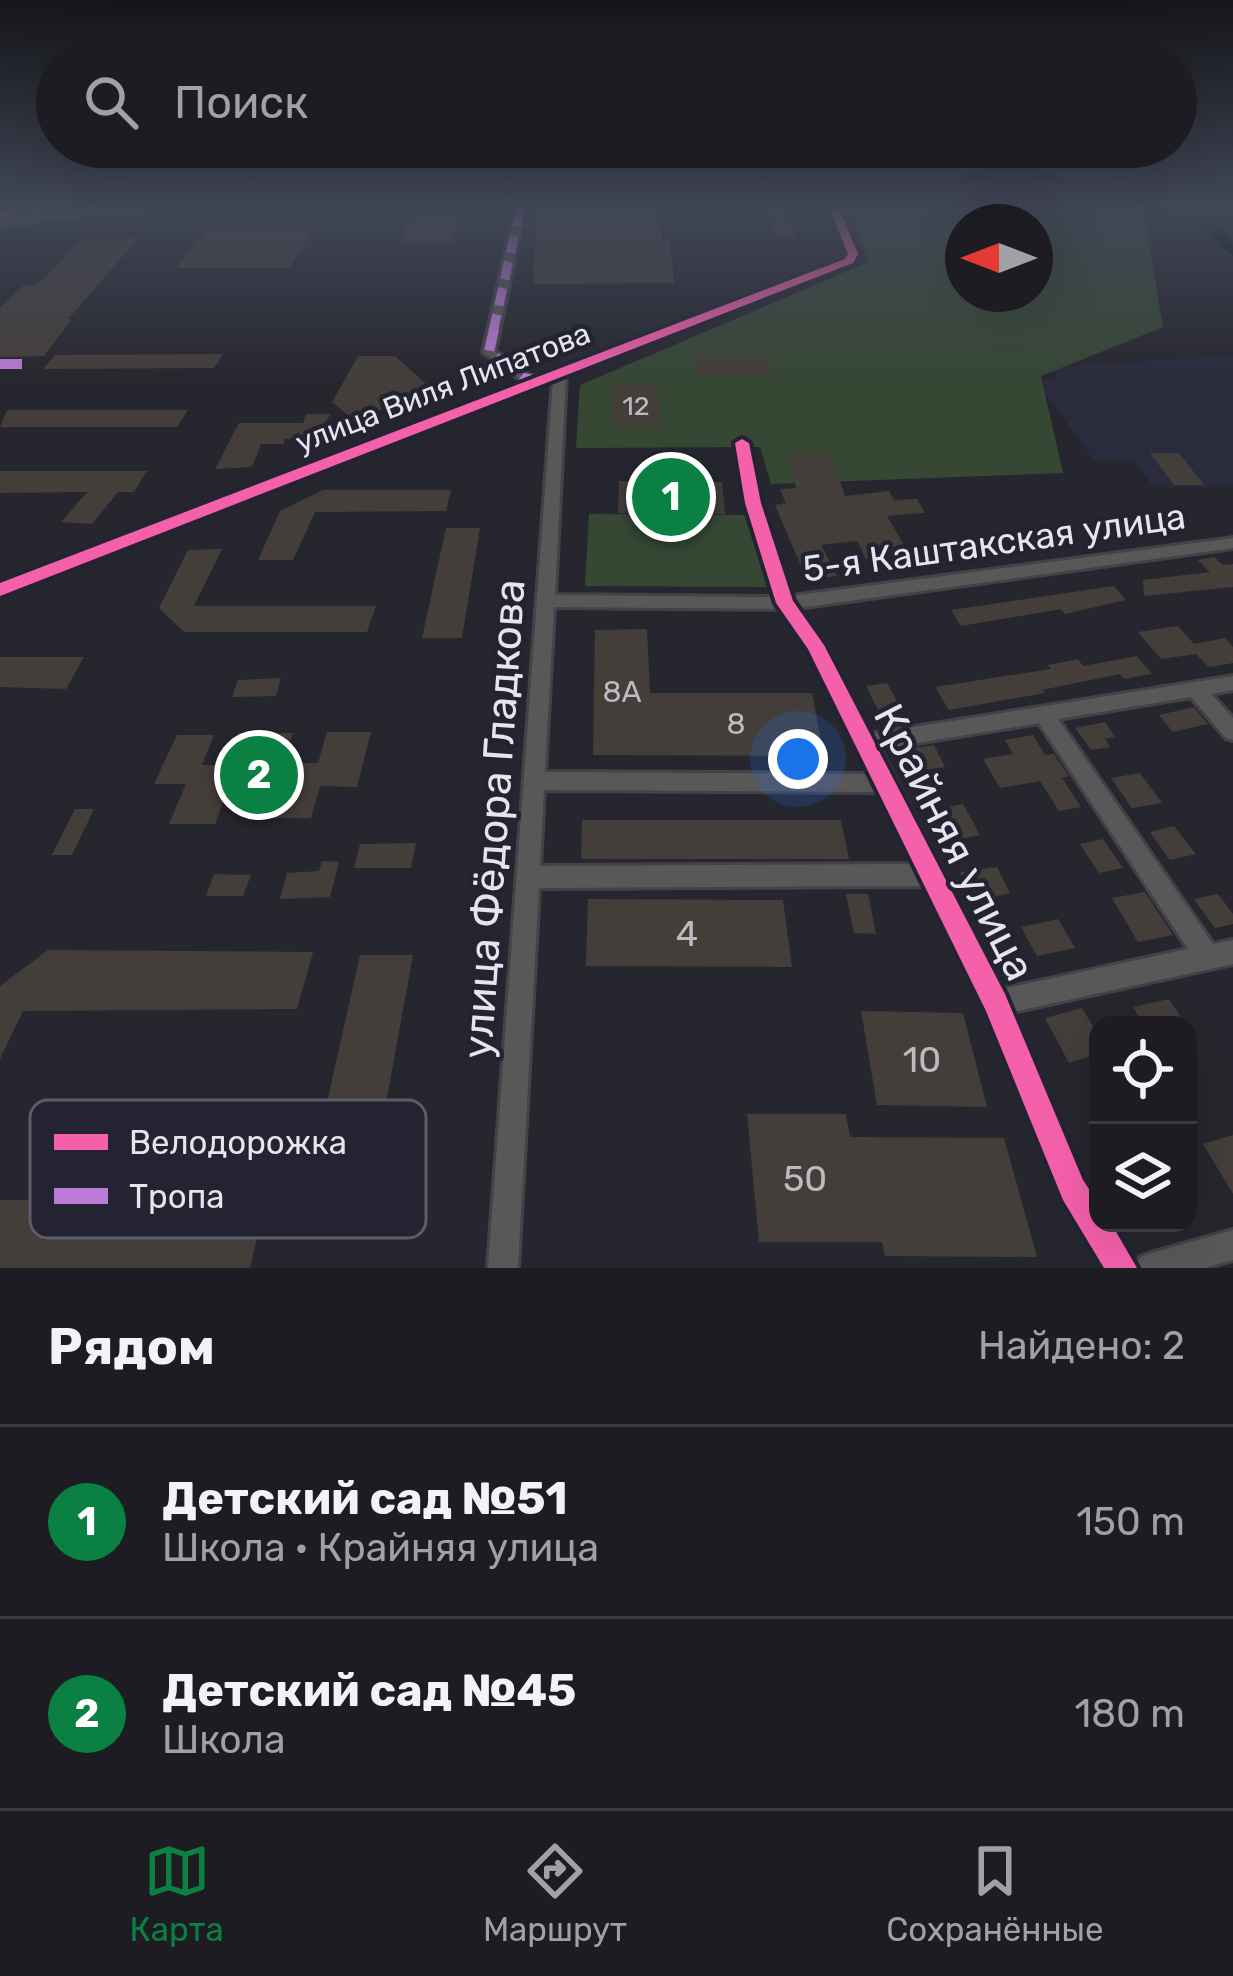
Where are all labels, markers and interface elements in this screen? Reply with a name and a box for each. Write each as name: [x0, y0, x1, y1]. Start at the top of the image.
search box: [36, 36, 1197, 168]
icon: search: [78, 69, 144, 135]
text: Поиск: [174, 76, 308, 129]
north arrow: [945, 204, 1053, 312]
street label: улица Виля Липатова: [291, 315, 595, 461]
house number: 12: [622, 390, 650, 422]
pin: 1: [632, 452, 710, 542]
street label: 5-я Каштакская улица: [800, 494, 1188, 591]
street label: улица Фёдора Гладкова: [452, 578, 536, 1060]
house number: 8А: [602, 674, 642, 710]
street label: Крайняя улица: [863, 696, 1045, 989]
house number: 8: [726, 706, 746, 742]
your location: [768, 729, 828, 789]
pin: 2: [220, 730, 298, 820]
house number: 4: [676, 912, 698, 955]
map controls: [1089, 1016, 1197, 1232]
button: locate: [1089, 1016, 1197, 1124]
house number: 10: [903, 1038, 941, 1081]
legend: [30, 1100, 426, 1238]
text: Велодорожка: [129, 1123, 347, 1162]
button: layers: [1089, 1124, 1197, 1232]
house number: 50: [783, 1157, 827, 1200]
text: Тропа: [129, 1177, 224, 1216]
text: Рядом: [48, 1316, 215, 1377]
text: Найдено: 2: [978, 1323, 1185, 1369]
text: Детский сад №51: [162, 1472, 568, 1525]
text: 1: [77, 1499, 97, 1545]
text: 150 m: [1076, 1499, 1185, 1545]
text: Школа · Крайняя улица: [162, 1525, 599, 1571]
text: Детский сад №45: [162, 1664, 576, 1717]
text: 2: [74, 1691, 100, 1737]
text: 180 m: [1075, 1691, 1185, 1737]
text: Школа: [162, 1717, 286, 1763]
tab: Карта: [130, 1838, 224, 1949]
tab: Маршрут: [483, 1838, 627, 1949]
tab: Сохранённые: [886, 1838, 1103, 1949]

